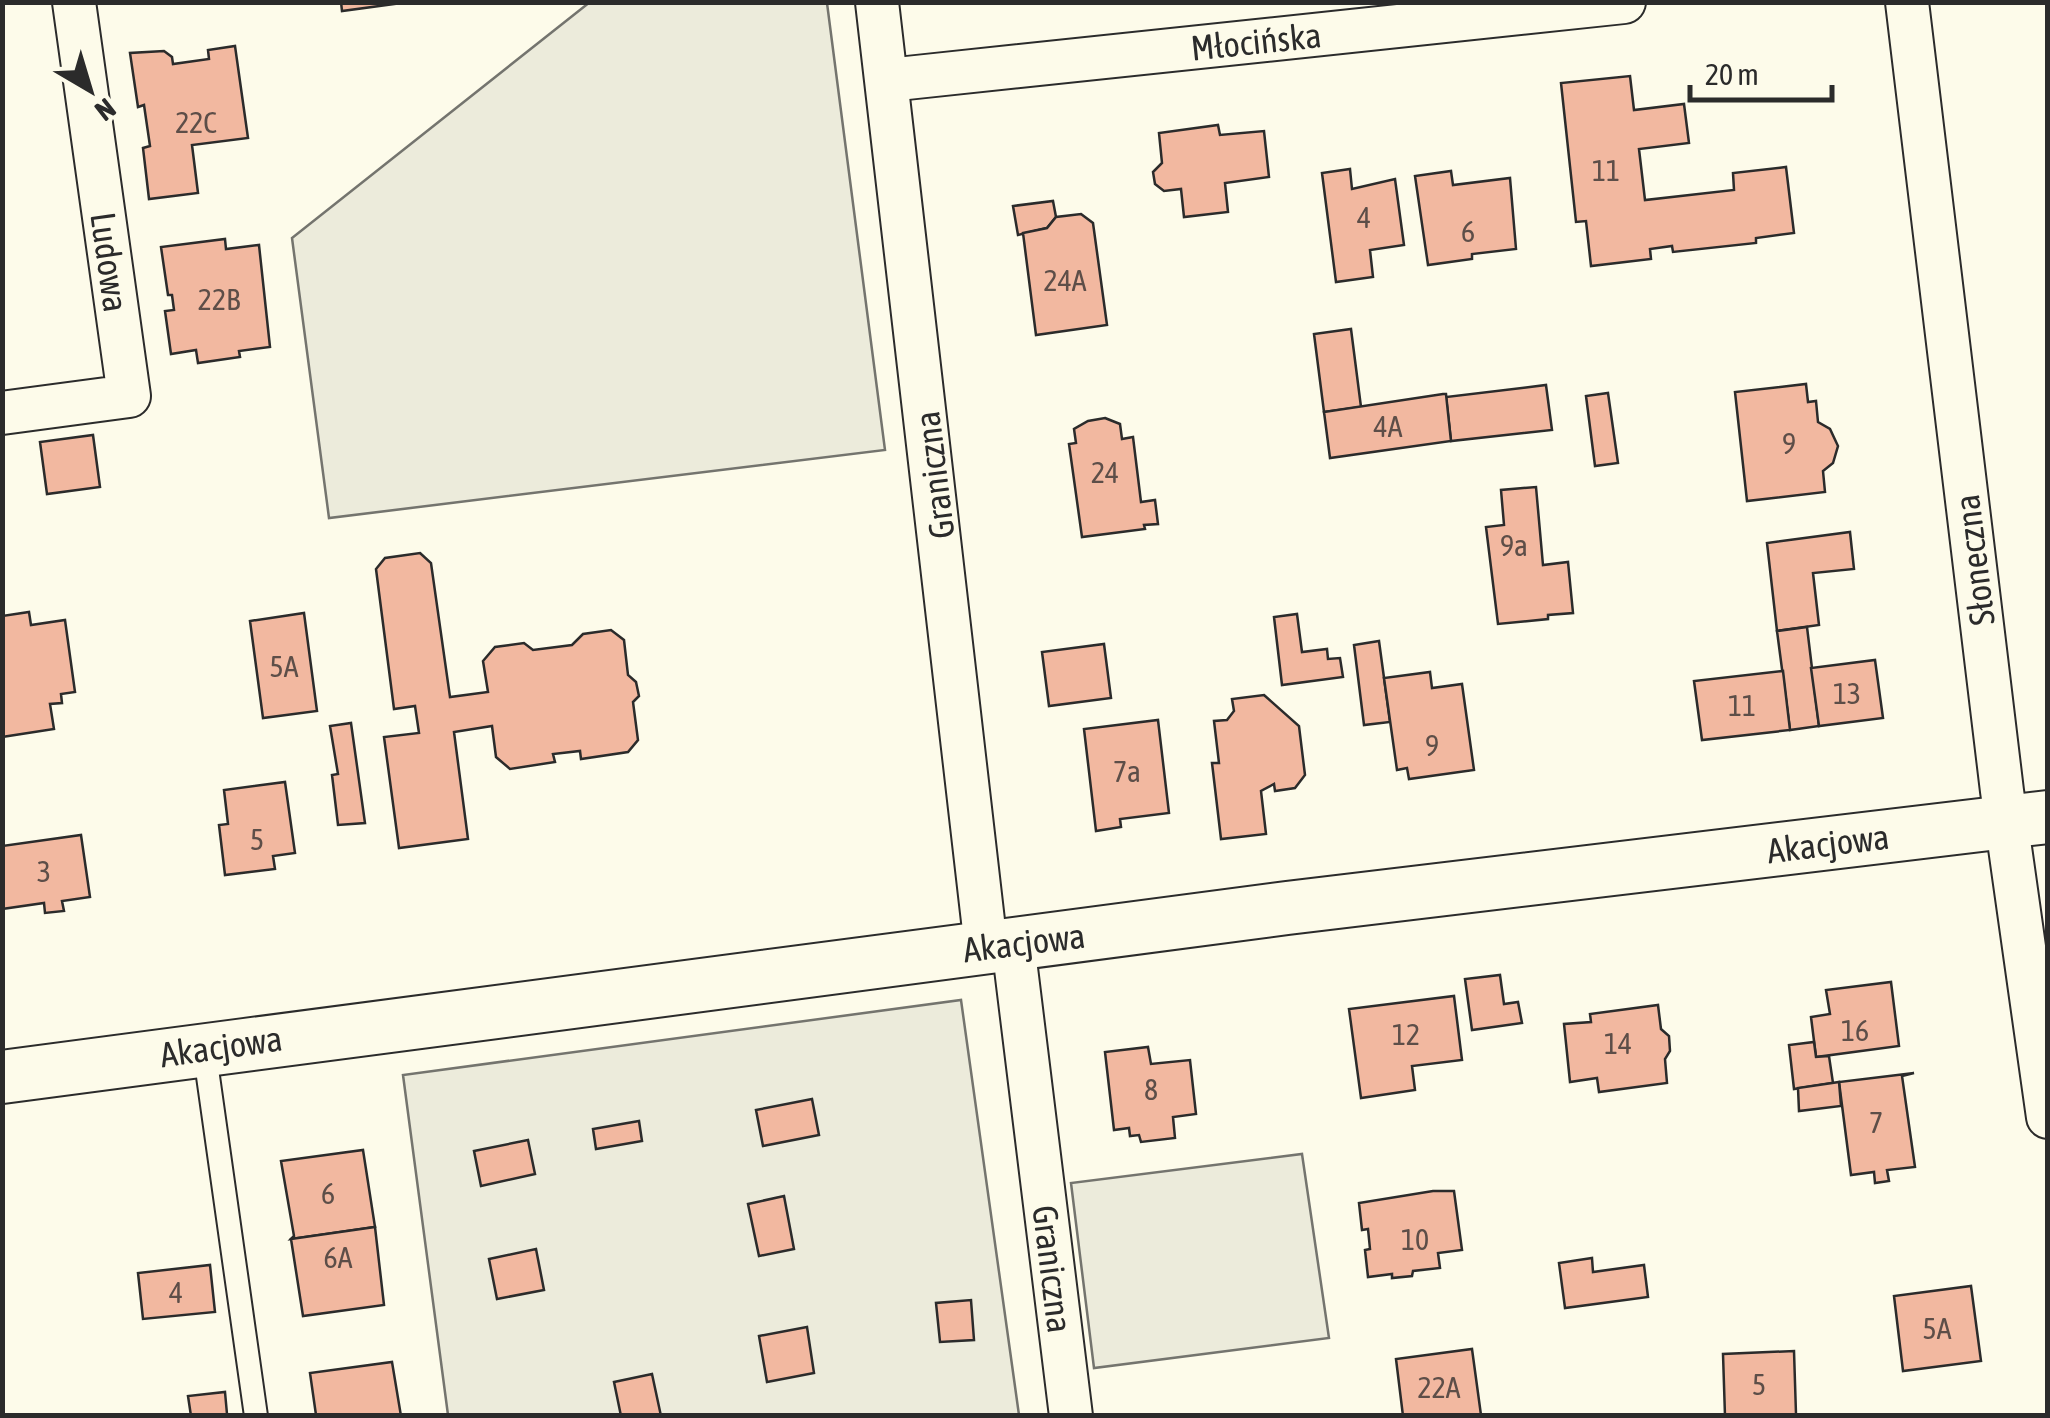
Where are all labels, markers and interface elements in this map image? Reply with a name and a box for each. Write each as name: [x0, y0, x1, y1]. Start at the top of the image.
street label: Młocińska: [1189, 14, 1323, 68]
north arrow: [40, 40, 140, 140]
scale bar: [1690, 40, 1832, 102]
text: 20 m: [1705, 57, 1759, 91]
text: N: [89, 92, 122, 127]
house number: 22C: [175, 105, 217, 139]
house number: 11: [1592, 153, 1620, 187]
house number: 4: [1357, 200, 1371, 234]
street label: Ludowa: [83, 210, 137, 314]
house number: 6: [1461, 214, 1475, 248]
house number: 24A: [1044, 263, 1087, 297]
house number: 22B: [198, 282, 240, 316]
street label: Graniczna: [906, 409, 962, 541]
house number: 4A: [1374, 409, 1403, 443]
house number: 9: [1782, 426, 1796, 460]
house number: 24: [1091, 455, 1119, 489]
street label: Słoneczna: [1946, 492, 2002, 628]
house number: 9a: [1500, 528, 1528, 562]
house number: 5A: [270, 649, 299, 683]
house number: 13: [1833, 676, 1861, 710]
house number: 11: [1728, 688, 1756, 722]
house number: 9: [1425, 728, 1439, 762]
house number: 7a: [1113, 754, 1141, 788]
street label: Akacjowa: [1765, 816, 1891, 870]
house number: 5: [250, 822, 264, 856]
house number: 3: [37, 854, 51, 888]
street label: Akacjowa: [961, 915, 1087, 969]
house number: 16: [1841, 1013, 1869, 1047]
house number: 12: [1392, 1017, 1420, 1051]
street label: Akacjowa: [157, 1018, 285, 1074]
house number: 14: [1604, 1026, 1632, 1060]
house number: 8: [1144, 1072, 1158, 1106]
house number: 7: [1869, 1105, 1883, 1139]
house number: 6: [321, 1176, 335, 1210]
street label: Graniczna: [1025, 1203, 1081, 1335]
house number: 10: [1401, 1222, 1429, 1256]
house number: 6A: [324, 1240, 353, 1274]
house number: 4: [169, 1275, 183, 1309]
house number: 5A: [1923, 1311, 1952, 1345]
house number: 5: [1752, 1367, 1766, 1401]
house number: 22A: [1418, 1370, 1461, 1404]

